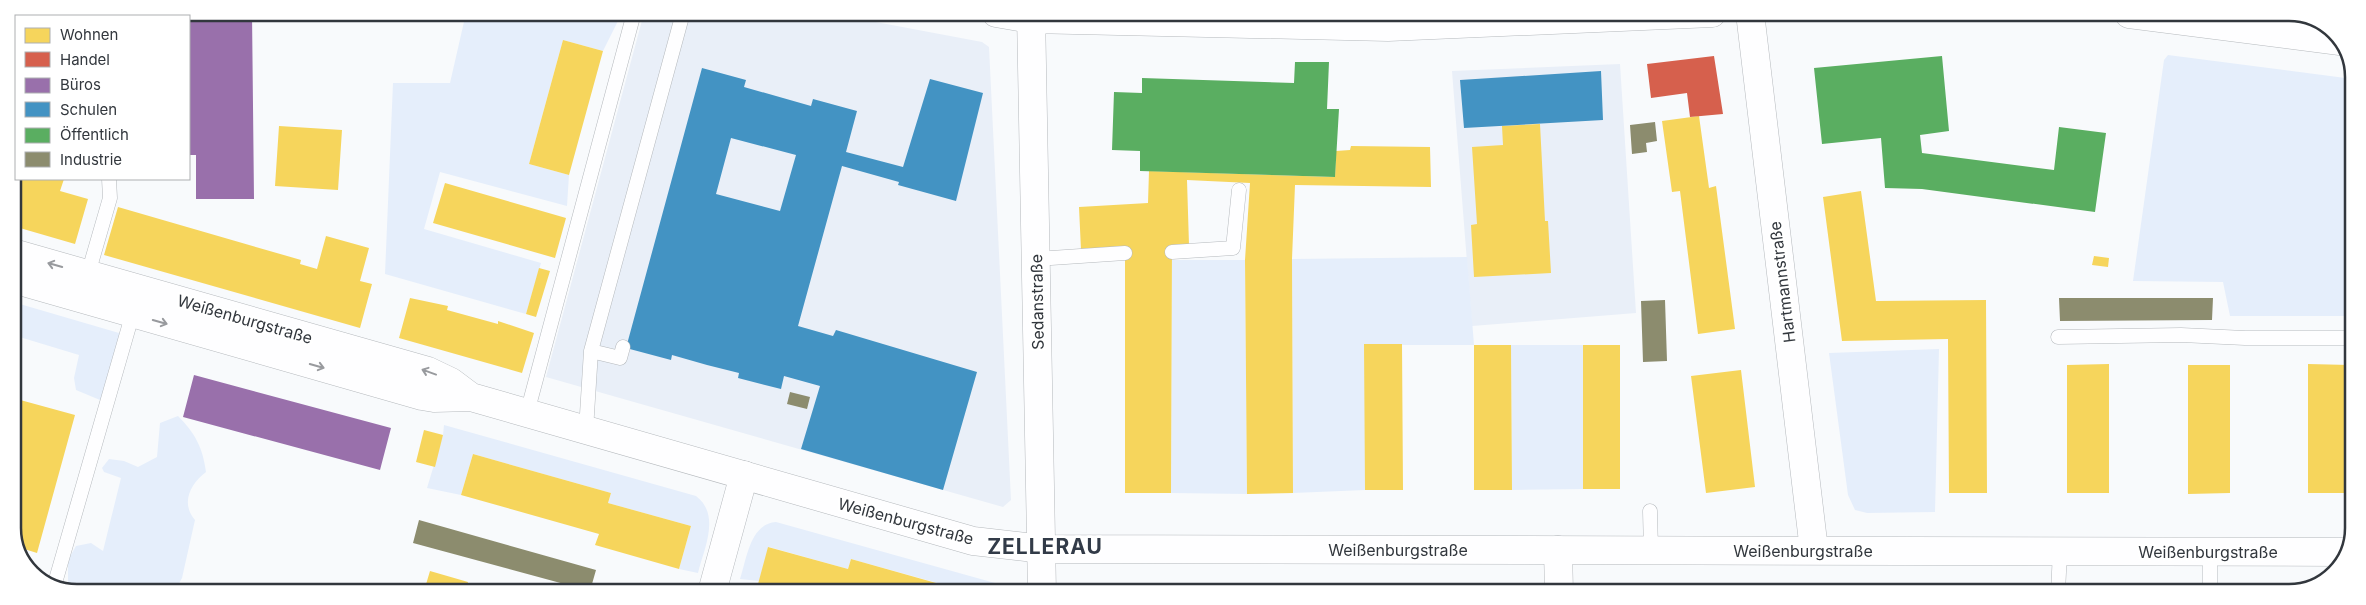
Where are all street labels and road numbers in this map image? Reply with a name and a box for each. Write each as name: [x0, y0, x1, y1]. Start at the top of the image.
street label: Hartmannstraße: [1765, 220, 1799, 344]
street label: Sedanstraße: [1026, 254, 1048, 350]
street label: Weißenburgstraße: [175, 290, 315, 348]
street label: Weißenburgstraße: [836, 493, 976, 549]
street label: Weißenburgstraße: [1328, 540, 1468, 560]
street label: Weißenburgstraße: [1733, 541, 1873, 561]
street label: Weißenburgstraße: [2138, 542, 2278, 562]

